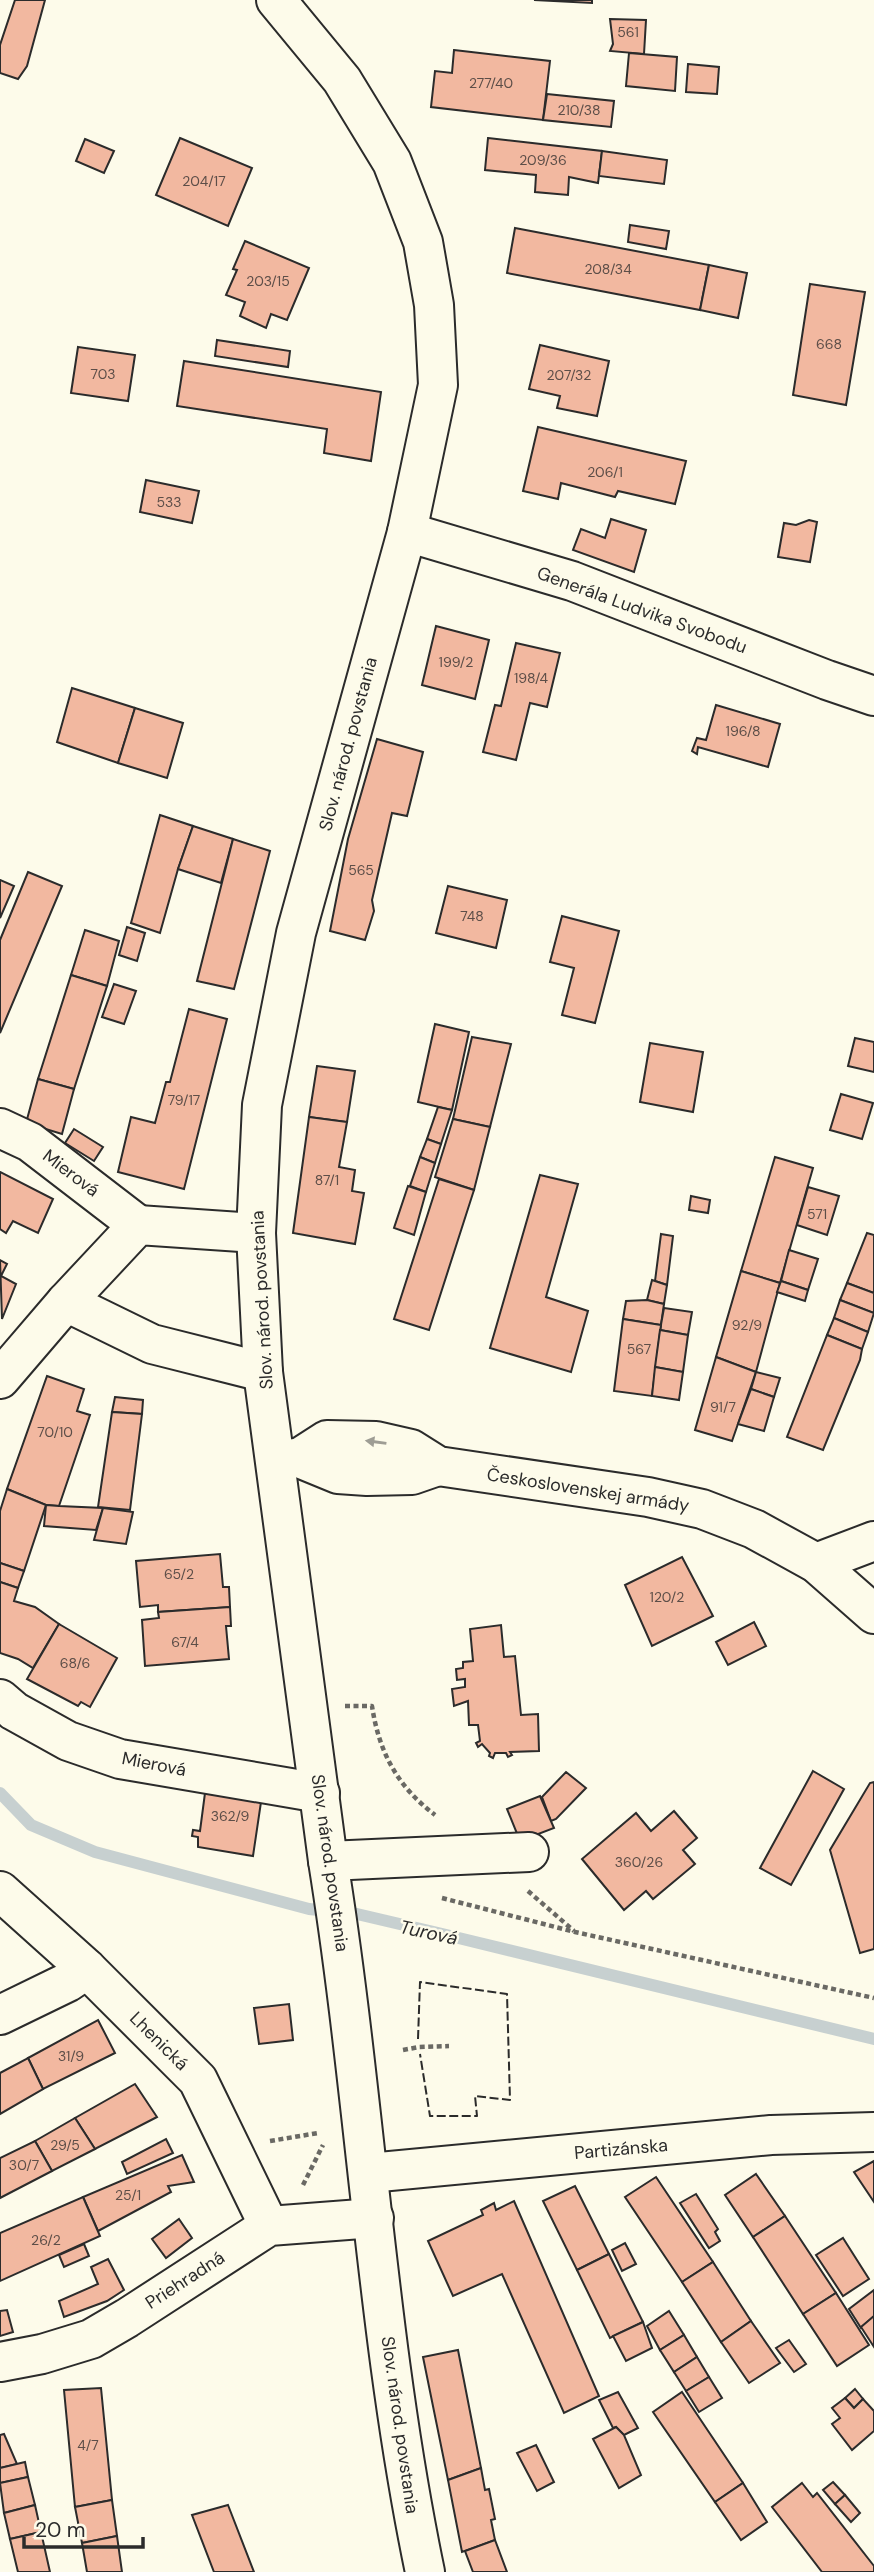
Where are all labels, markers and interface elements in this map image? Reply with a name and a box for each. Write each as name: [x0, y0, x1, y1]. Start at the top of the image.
house number: 561: [617, 23, 639, 41]
house number: 277/40: [469, 74, 513, 92]
house number: 210/38: [557, 101, 601, 119]
house number: 209/36: [519, 151, 567, 169]
house number: 204/17: [182, 172, 226, 190]
house number: 208/34: [584, 260, 632, 278]
house number: 203/15: [246, 272, 290, 290]
house number: 668: [816, 335, 842, 353]
house number: 703: [90, 365, 116, 383]
house number: 207/32: [547, 366, 591, 384]
house number: 206/1: [587, 463, 623, 481]
house number: 533: [156, 493, 182, 511]
street label: Generála Ludvika Svobodu: [534, 561, 750, 659]
house number: 199/2: [439, 653, 473, 671]
street label: Slov. národ. povstania: [313, 654, 383, 834]
house number: 198/4: [514, 669, 548, 687]
house number: 196/8: [726, 722, 760, 740]
house number: 565: [348, 861, 374, 879]
house number: 748: [460, 907, 484, 925]
house number: 79/17: [168, 1091, 200, 1109]
street label: Mierová: [38, 1144, 104, 1202]
house number: 87/1: [315, 1171, 339, 1189]
house number: 571: [807, 1205, 827, 1223]
street label: Slov. národ. povstania: [245, 1210, 279, 1390]
house number: 92/9: [732, 1316, 762, 1334]
house number: 567: [627, 1340, 651, 1358]
house number: 91/7: [710, 1398, 736, 1416]
house number: 70/10: [37, 1423, 73, 1441]
one-way arrow: [365, 1436, 387, 1447]
street label: Československej armády: [485, 1462, 691, 1518]
house number: 65/2: [164, 1565, 194, 1583]
house number: 120/2: [650, 1588, 684, 1606]
house number: 67/4: [171, 1633, 199, 1651]
house number: 68/6: [60, 1654, 90, 1672]
street label: Mierová: [120, 1746, 188, 1782]
street label: Slov. národ. povstania: [306, 1773, 354, 1953]
house number: 362/9: [211, 1807, 249, 1825]
house number: 360/26: [615, 1853, 663, 1871]
water label: Turová: [398, 1914, 460, 1951]
street label: Lhenická: [124, 2006, 194, 2076]
house number: 31/9: [58, 2047, 84, 2065]
street label: Partizánska: [573, 2133, 669, 2165]
house number: 29/5: [50, 2136, 80, 2154]
house number: 30/7: [9, 2156, 39, 2174]
house number: 25/1: [115, 2186, 141, 2204]
house number: 26/2: [31, 2231, 61, 2249]
street label: Priehradná: [141, 2245, 229, 2315]
street label: Slov. národ. povstania: [376, 2335, 424, 2515]
house number: 4/7: [77, 2436, 99, 2454]
scale bar: [24, 2506, 144, 2550]
text: 20 m: [35, 2516, 86, 2544]

